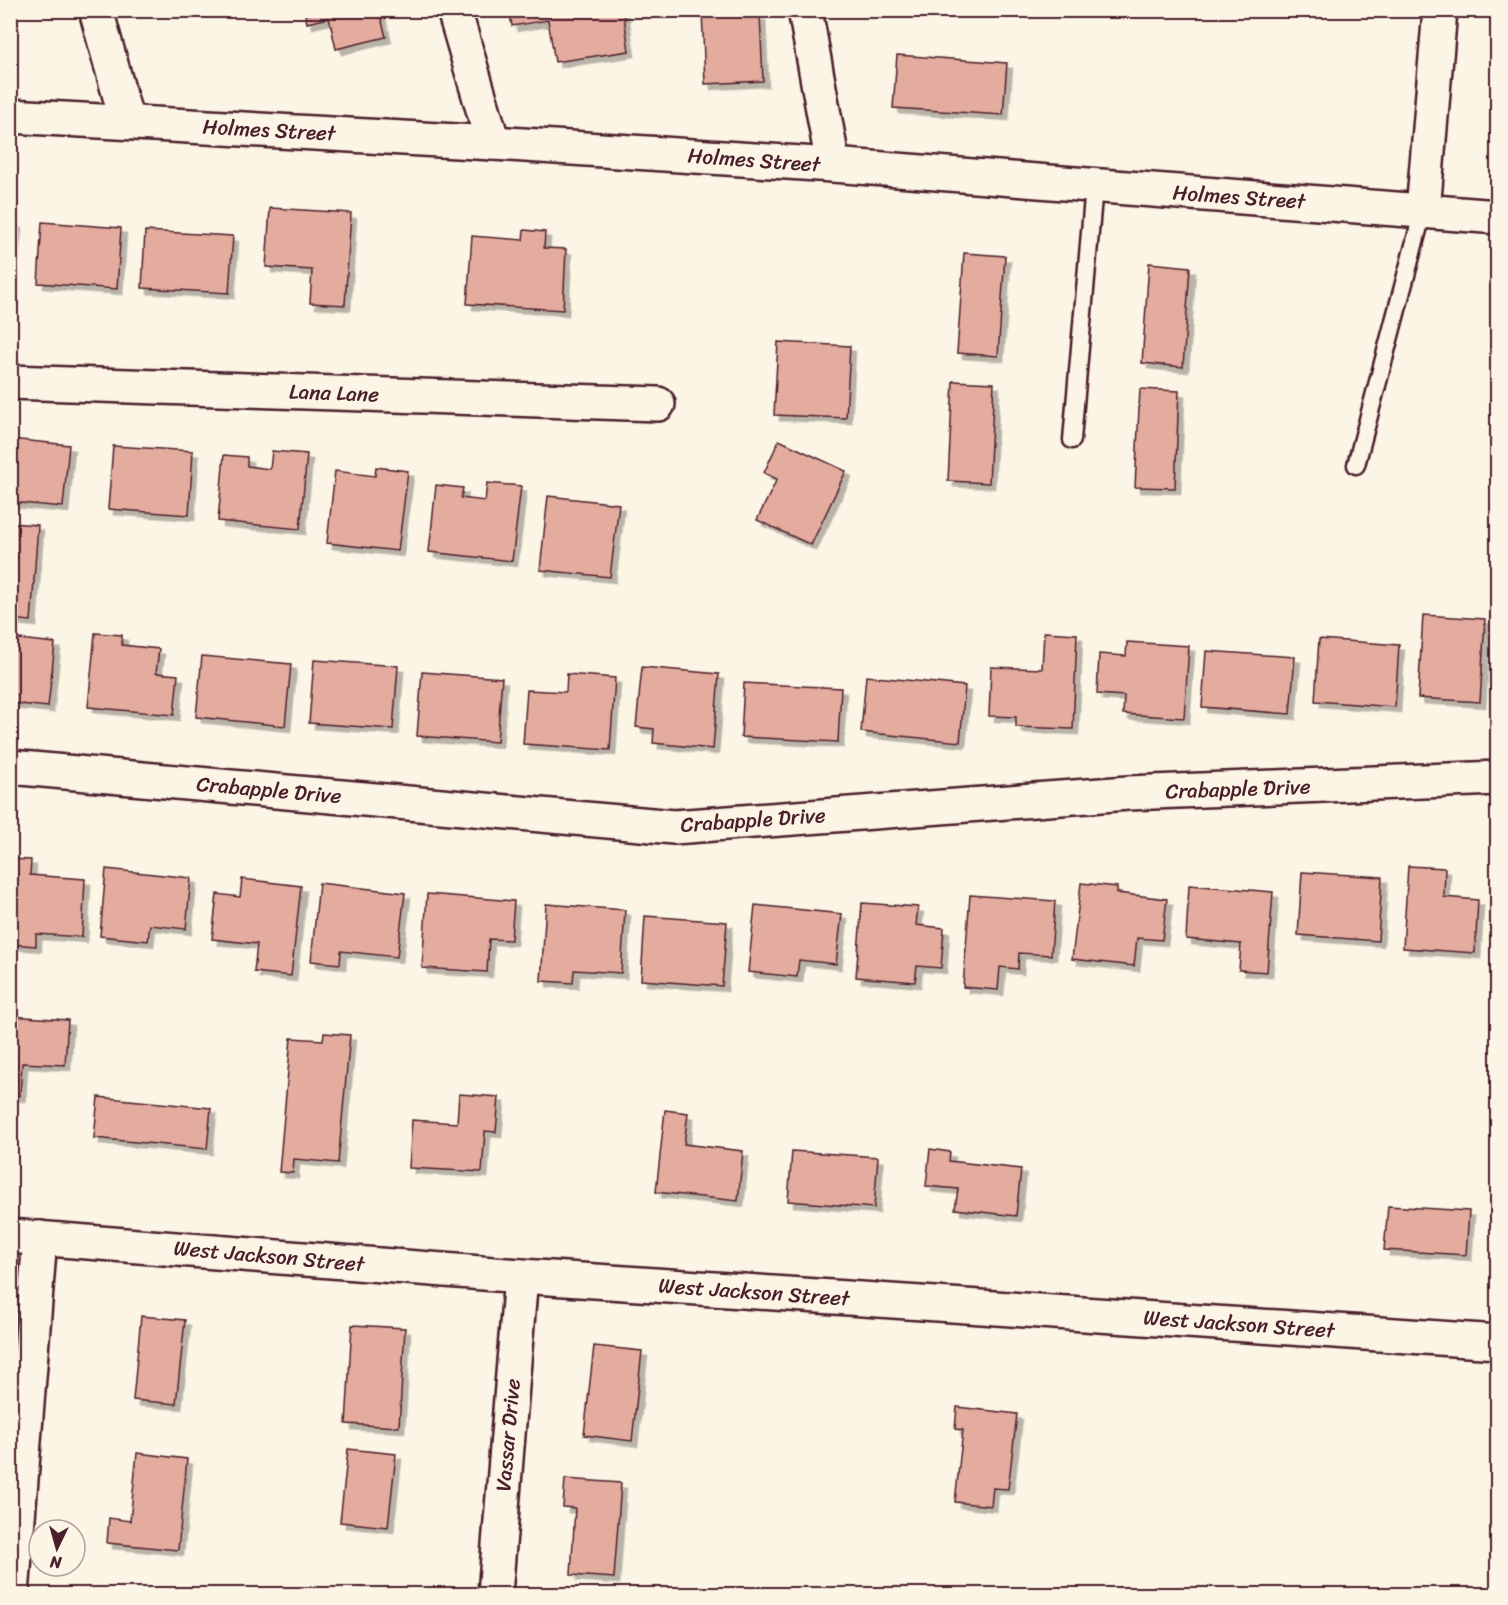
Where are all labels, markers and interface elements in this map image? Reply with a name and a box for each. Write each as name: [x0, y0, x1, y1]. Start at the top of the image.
street label: Holmes Street: [202, 108, 338, 153]
street label: Holmes Street: [686, 136, 823, 184]
street label: Holmes Street: [1171, 173, 1308, 221]
street label: Lana Lane: [288, 372, 380, 414]
street label: Crabapple Drive: [195, 765, 343, 815]
street label: Crabapple Drive: [1165, 767, 1311, 811]
street label: Crabapple Drive: [679, 796, 827, 844]
street label: West Jackson Street: [172, 1229, 367, 1283]
street label: West Jackson Street: [657, 1266, 852, 1318]
street label: West Jackson Street: [1142, 1298, 1337, 1350]
street label: Vassar Drive: [484, 1377, 532, 1493]
north arrow: [27, 1518, 87, 1578]
text: N: [48, 1547, 64, 1577]

